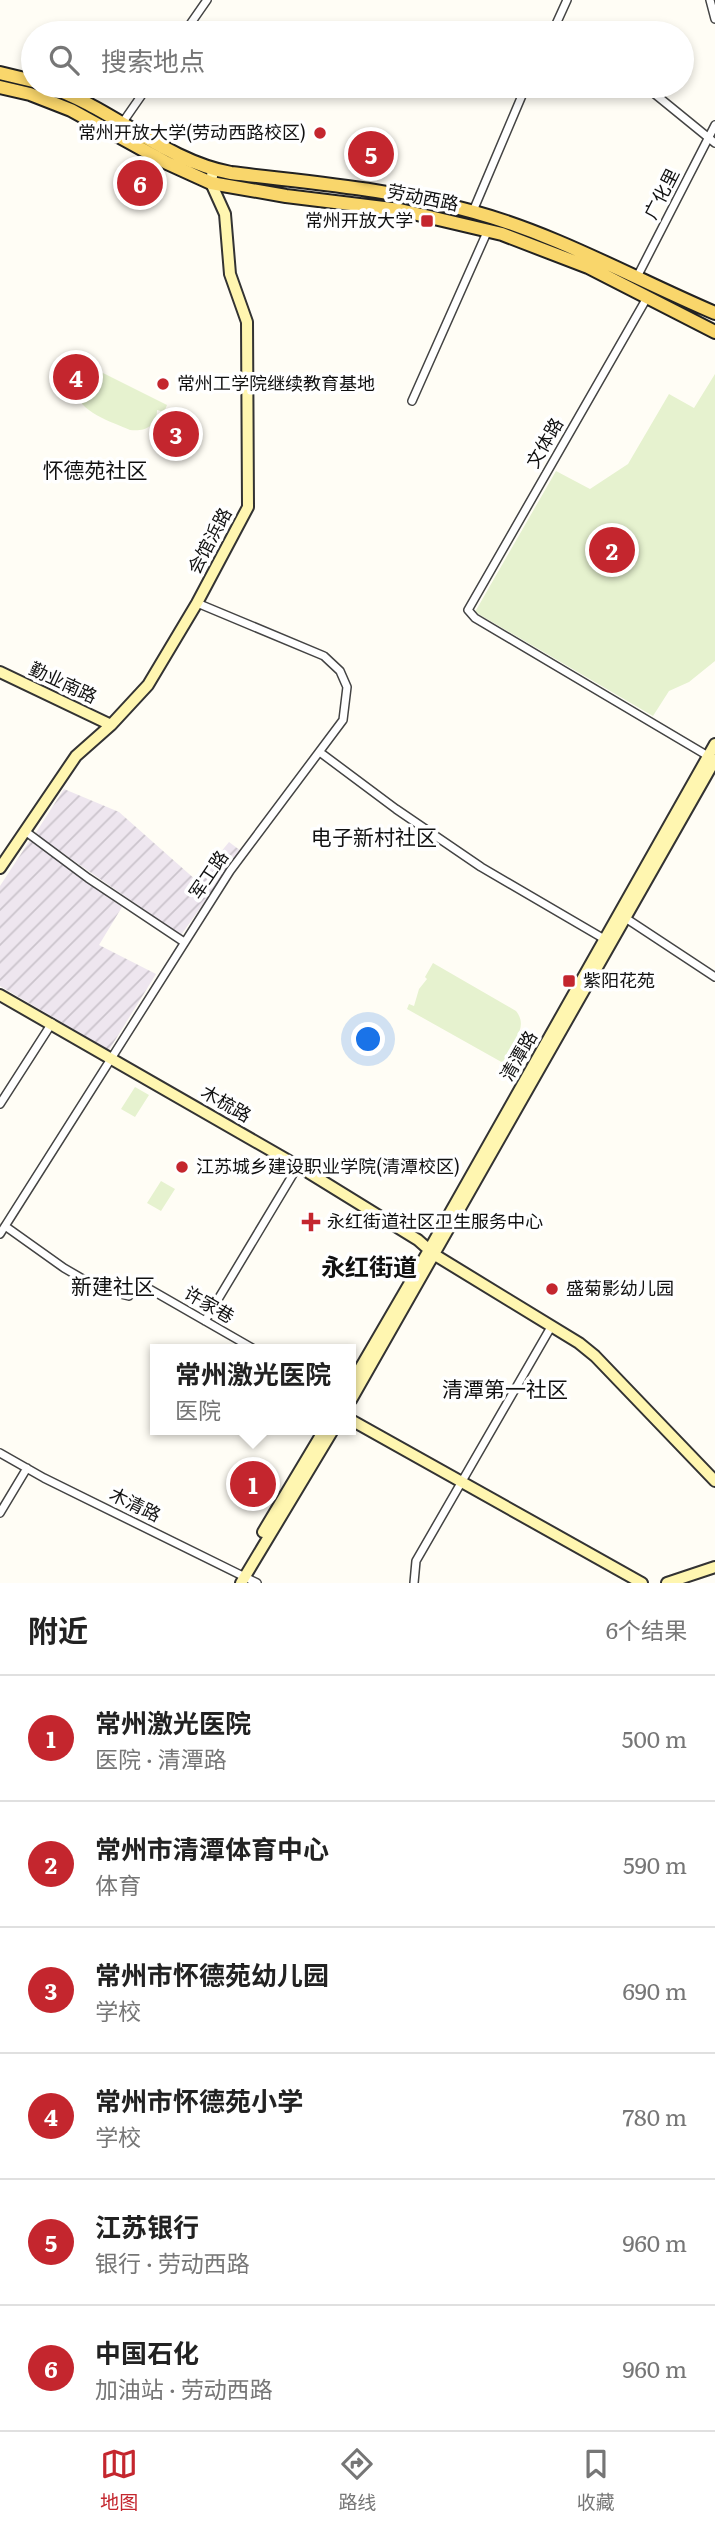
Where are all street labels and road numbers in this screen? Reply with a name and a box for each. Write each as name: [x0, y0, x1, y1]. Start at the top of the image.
street label: 广化里: [636, 163, 685, 224]
street label: 劳动西路: [385, 176, 461, 217]
street label: 文体路: [519, 412, 569, 472]
street label: 会馆浜路: [180, 502, 237, 578]
street label: 勤业南路: [25, 654, 102, 709]
street label: 军工路: [181, 844, 234, 904]
street label: 清潭路: [493, 1025, 543, 1085]
street label: 木梳路: [197, 1078, 257, 1128]
street label: 许家巷: [180, 1279, 240, 1329]
street label: 木清路: [105, 1480, 166, 1528]

